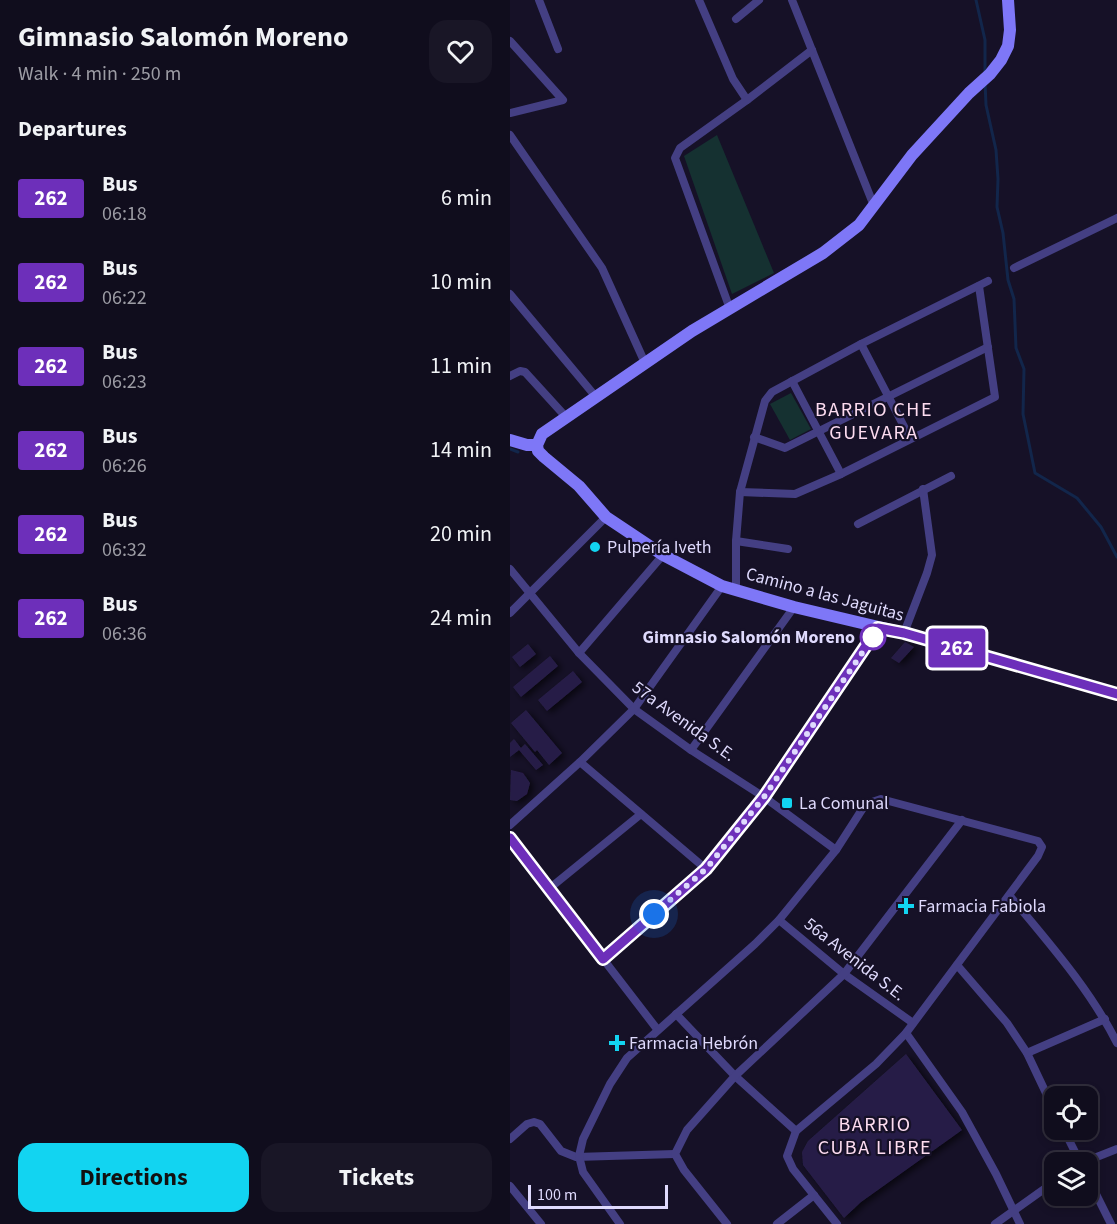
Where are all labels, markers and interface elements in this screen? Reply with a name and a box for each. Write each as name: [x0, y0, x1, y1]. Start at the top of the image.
text: Gimnasio Salomón Moreno: [18, 17, 348, 57]
button: heart: [429, 20, 492, 83]
text: Walk · 4 min · 250 m: [18, 60, 181, 88]
text: Departures: [18, 113, 127, 145]
text: Bus: [102, 168, 138, 200]
text: 6 min: [441, 182, 492, 214]
text: 262: [34, 183, 68, 213]
text: 06:18: [102, 200, 147, 228]
text: Bus: [102, 252, 138, 284]
text: 10 min: [430, 266, 492, 298]
text: 262: [34, 267, 68, 297]
text: 06:22: [102, 284, 147, 312]
text: Bus: [102, 336, 138, 368]
text: 11 min: [430, 350, 492, 382]
text: 262: [34, 351, 68, 381]
text: 06:23: [102, 368, 147, 396]
district label: BARRIO CHE GUEVARA: [815, 396, 933, 447]
text: Bus: [102, 420, 138, 452]
text: 14 min: [430, 434, 492, 466]
text: 262: [34, 435, 68, 465]
text: 06:26: [102, 452, 147, 480]
text: Bus: [102, 504, 138, 536]
text: 20 min: [430, 518, 492, 550]
text: 262: [34, 519, 68, 549]
place label: Pulpería Iveth: [607, 535, 712, 560]
text: 06:32: [102, 536, 147, 564]
marker: Pulpería Iveth: [588, 540, 602, 554]
street label: Camino a las Jaguitas: [743, 561, 907, 628]
text: Bus: [102, 588, 138, 620]
text: 24 min: [430, 602, 492, 634]
text: 262: [34, 603, 68, 633]
text: 06:36: [102, 620, 147, 648]
marker: Gimnasio Salomón Moreno: [860, 624, 886, 650]
place label: Gimnasio Salomón Moreno: [643, 625, 855, 650]
line badge: 262: [922, 628, 992, 668]
text: 262: [940, 633, 974, 663]
street label: 57a Avenida S.E.: [627, 675, 741, 768]
place label: La Comunal: [799, 791, 889, 816]
marker: La Comunal: [780, 796, 794, 810]
place label: Farmacia Fabiola: [918, 894, 1046, 919]
your location: [639, 899, 669, 929]
marker: Farmacia Fabiola: [899, 899, 913, 913]
street label: 56a Avenida S.E.: [799, 912, 911, 1007]
place label: Farmacia Hebrón: [629, 1031, 758, 1056]
marker: Farmacia Hebrón: [610, 1036, 624, 1050]
map controls: [1044, 1086, 1098, 1206]
button: locate: [1044, 1086, 1098, 1140]
district label: BARRIO CUBA LIBRE: [818, 1111, 932, 1162]
button: Directions: [18, 1143, 249, 1212]
button: Tickets: [261, 1143, 492, 1212]
button: layers: [1044, 1152, 1098, 1206]
scale bar: [528, 1182, 668, 1210]
text: 100 m: [537, 1184, 577, 1206]

